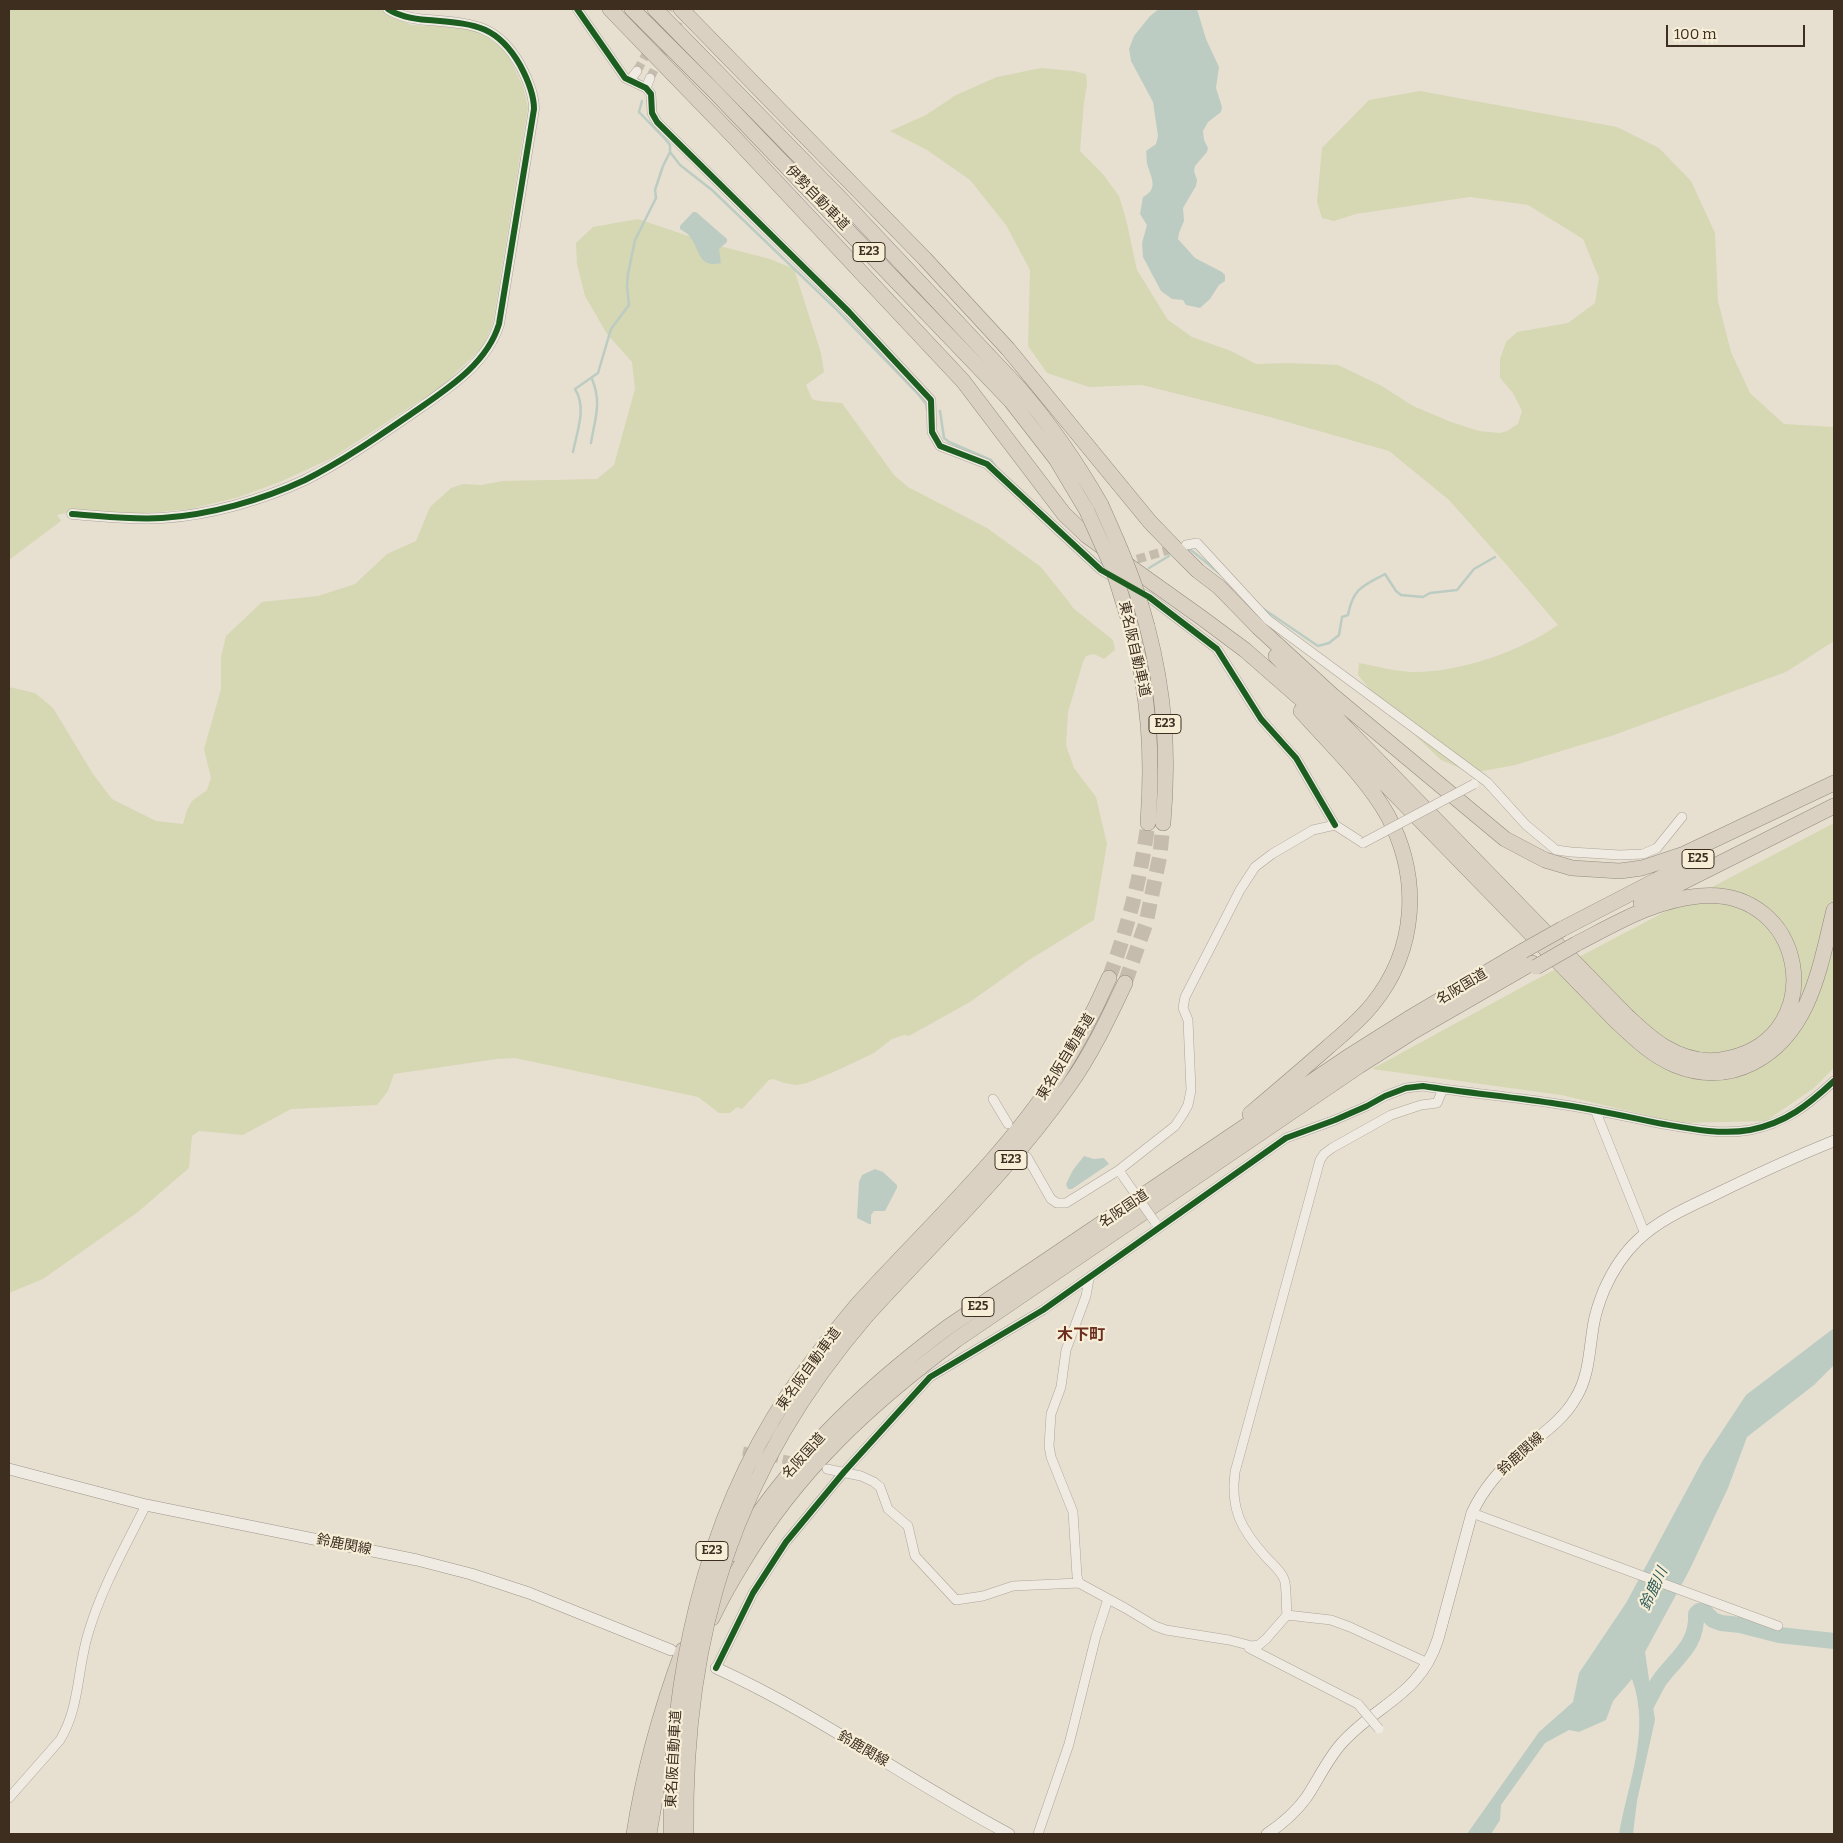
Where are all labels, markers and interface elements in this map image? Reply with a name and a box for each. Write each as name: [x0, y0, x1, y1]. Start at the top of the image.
scale bar: [1668, 15, 1807, 47]
text: 100 m: [1674, 25, 1717, 43]
street label: 伊勢自動車道: [782, 162, 852, 234]
road number: E23: [853, 242, 885, 262]
street label: 東名阪自動車道: [1115, 599, 1153, 699]
road number: E23: [1149, 714, 1181, 734]
road number: E25: [1682, 850, 1714, 869]
street label: 名阪国道: [1434, 965, 1490, 1009]
street label: 東名阪自動車道: [1034, 1011, 1098, 1103]
road number: E23: [995, 1150, 1027, 1170]
street label: 名阪国道: [1096, 1186, 1152, 1232]
road number: E25: [962, 1298, 994, 1316]
street label: 東名阪自動車道: [773, 1324, 845, 1414]
district label: 木下町: [1057, 1326, 1105, 1346]
street label: 鈴鹿関線: [1495, 1429, 1547, 1479]
street label: 名阪国道: [779, 1430, 829, 1482]
street label: 鈴鹿関線: [315, 1531, 373, 1559]
road number: E23: [696, 1542, 728, 1560]
water label: 鈴鹿川: [1636, 1565, 1672, 1613]
street label: 東名阪自動車道: [663, 1710, 685, 1808]
street label: 鈴鹿関線: [835, 1728, 891, 1770]

